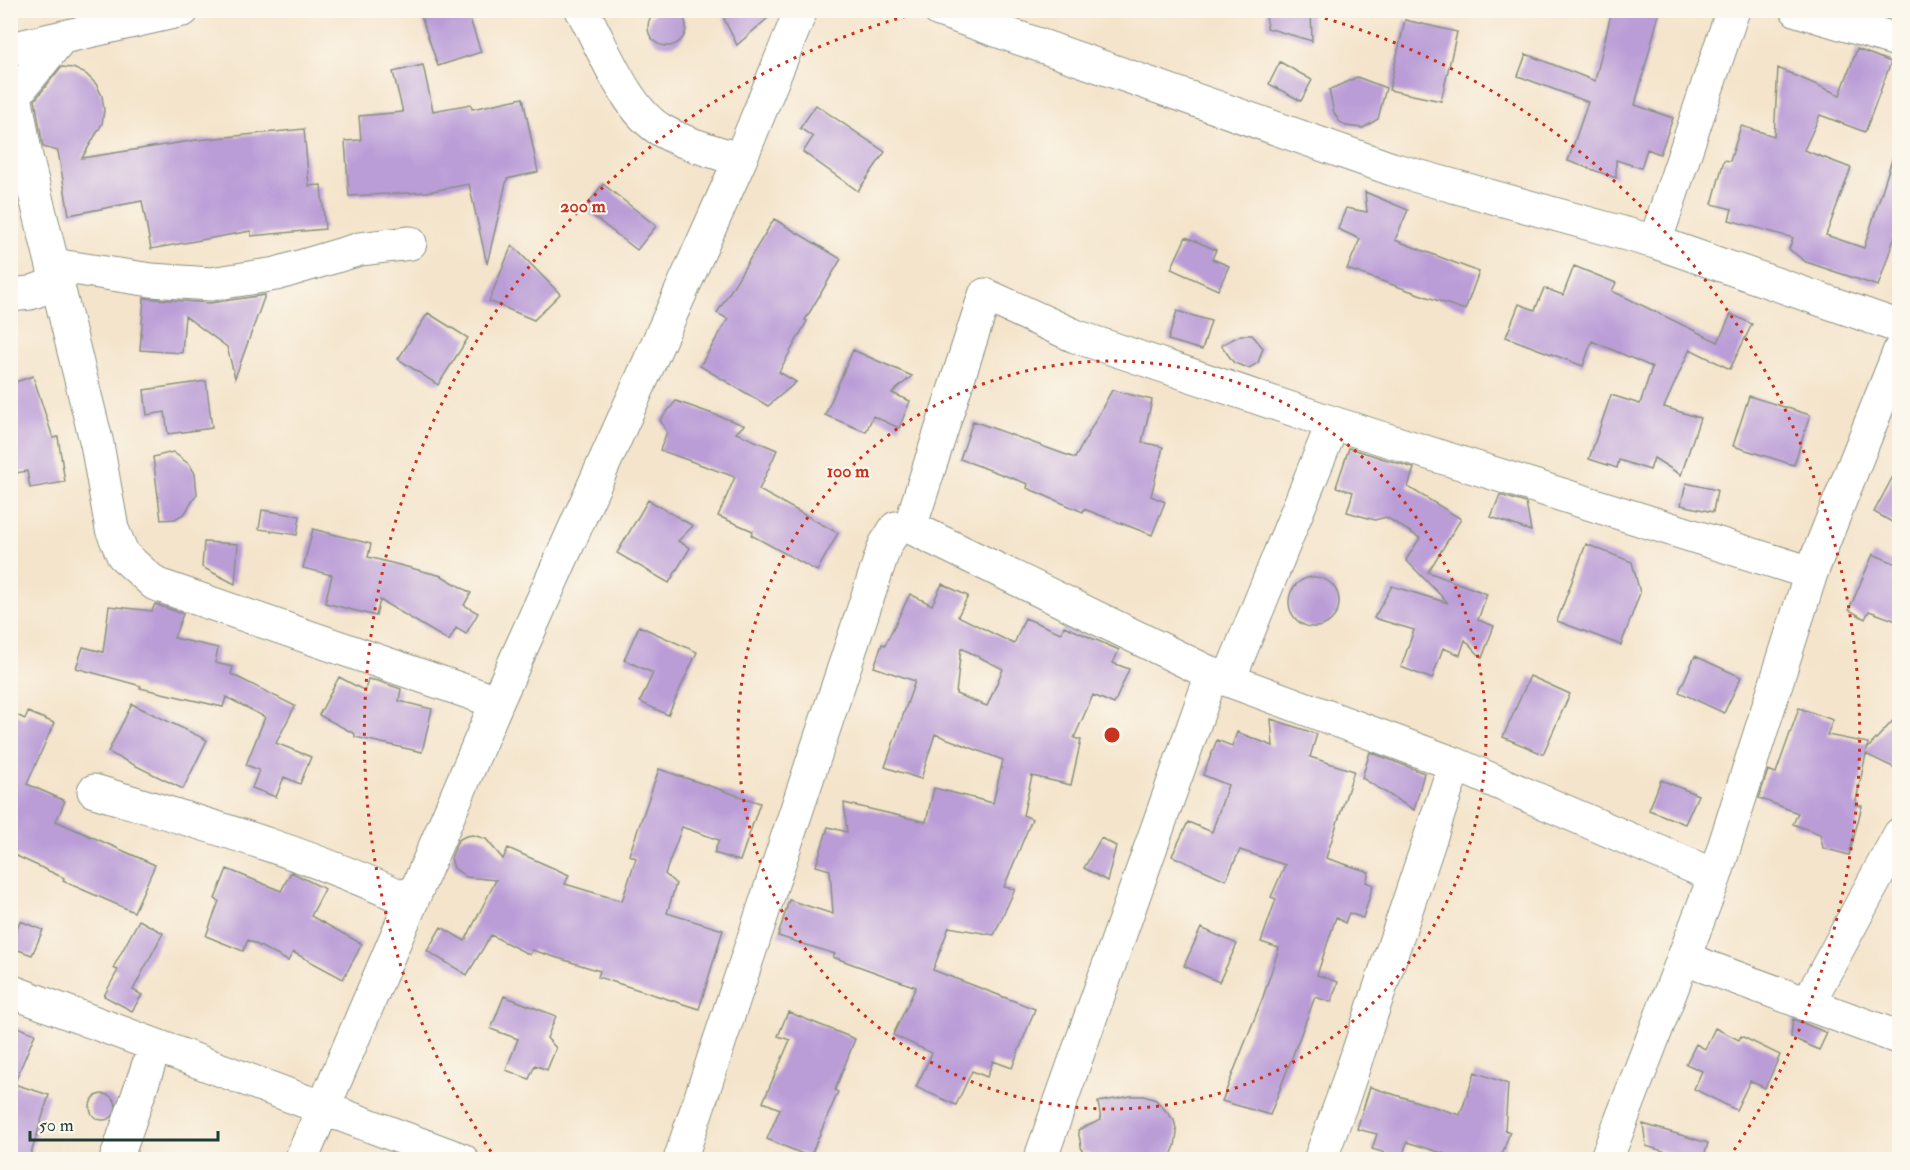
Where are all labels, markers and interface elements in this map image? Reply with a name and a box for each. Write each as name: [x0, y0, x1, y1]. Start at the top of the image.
text: 200 m: [560, 195, 607, 218]
text: 100 m: [827, 460, 870, 483]
centre of rings: [1102, 725, 1122, 745]
scale bar: [30, 1104, 218, 1142]
text: 50 m: [39, 1114, 74, 1137]

